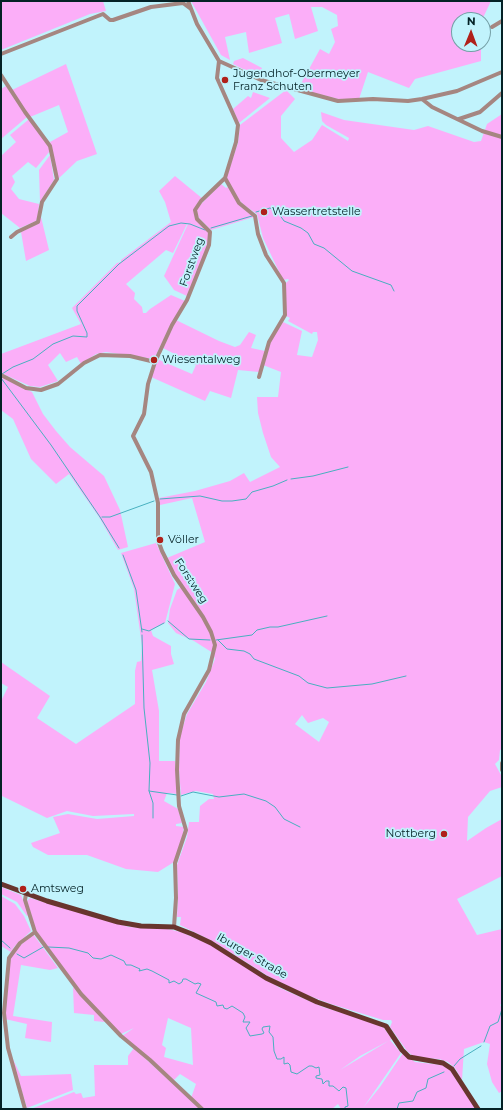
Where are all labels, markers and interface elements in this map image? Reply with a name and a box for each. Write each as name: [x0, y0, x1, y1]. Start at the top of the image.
north arrow: [451, 12, 491, 52]
text: N: [467, 14, 476, 28]
place label: Jugendhof-Obermeyer Franz Schuten: [233, 67, 360, 93]
marker: Jugendhof-Obermeyer Franz Schuten: [220, 75, 230, 85]
place label: Wassertretstelle: [272, 205, 361, 219]
marker: Wassertretstelle: [259, 207, 269, 217]
street label: Forstweg: [177, 236, 207, 288]
place label: Wiesentalweg: [162, 353, 240, 367]
marker: Wiesentalweg: [149, 355, 159, 365]
place label: Völler: [168, 533, 199, 547]
marker: Völler: [155, 535, 165, 545]
street label: Forstweg: [171, 556, 211, 606]
place label: Nottberg: [385, 827, 436, 841]
marker: Nottberg: [439, 829, 449, 839]
place label: Amtsweg: [31, 882, 84, 896]
marker: Amtsweg: [18, 884, 28, 894]
street label: Iburger Straße: [214, 930, 290, 982]

